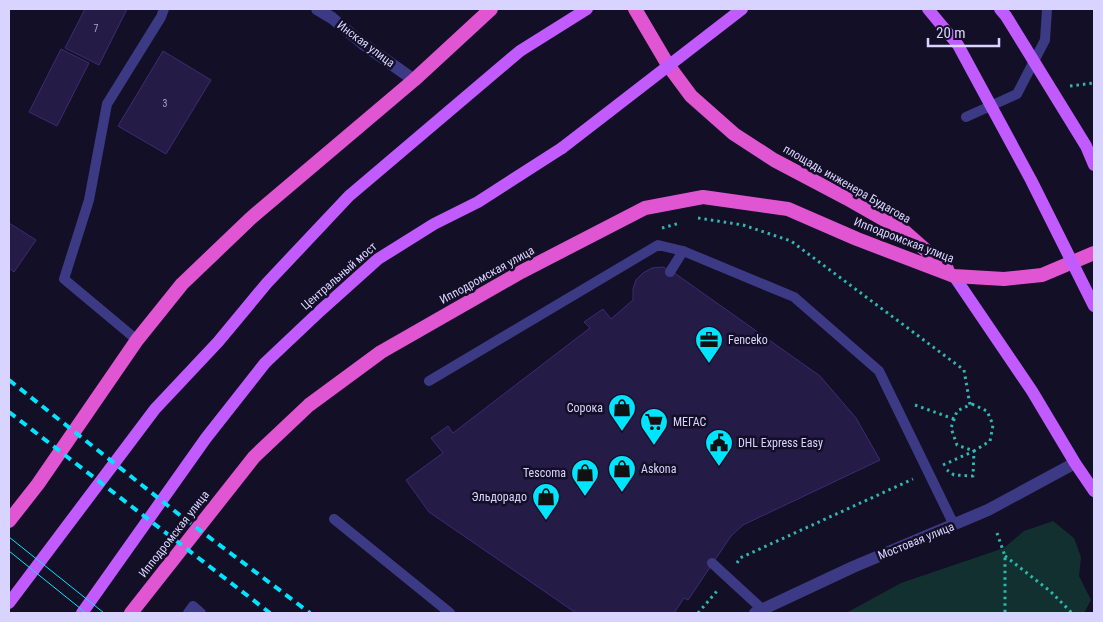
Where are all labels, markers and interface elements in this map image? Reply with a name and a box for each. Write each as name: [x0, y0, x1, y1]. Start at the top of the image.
scale bar: [928, 15, 999, 47]
street label: Инская улица: [335, 18, 398, 70]
house number: 7: [94, 23, 99, 34]
text: 20 m: [936, 24, 966, 42]
house number: 3: [163, 98, 168, 109]
street label: площадь инженера Будагова: [781, 142, 914, 226]
street label: Ипподромская улица: [852, 214, 956, 266]
street label: Центральный мост: [298, 239, 380, 313]
street label: Ипподромская улица: [437, 243, 537, 307]
office icon: Fenceko: [694, 325, 724, 364]
place label: Fenceko: [728, 333, 768, 347]
shop icon: Сорока: [607, 393, 637, 432]
place label: Сорока: [567, 401, 603, 415]
supermarket icon: МЕГАС: [639, 407, 669, 446]
place label: МЕГАС: [673, 415, 707, 429]
public building icon: DHL Express Easy: [704, 428, 734, 467]
place label: DHL Express Easy: [738, 436, 823, 450]
shop icon: Askona: [607, 454, 637, 493]
shop icon: Tescoma: [570, 458, 600, 497]
place label: Askona: [641, 462, 677, 476]
place label: Tescoma: [523, 466, 566, 480]
shop icon: Эльдорадо: [531, 482, 561, 521]
street label: Ипподромская улица: [136, 488, 212, 580]
place label: Эльдорадо: [472, 490, 527, 504]
street label: Мостовая улица: [876, 519, 956, 563]

